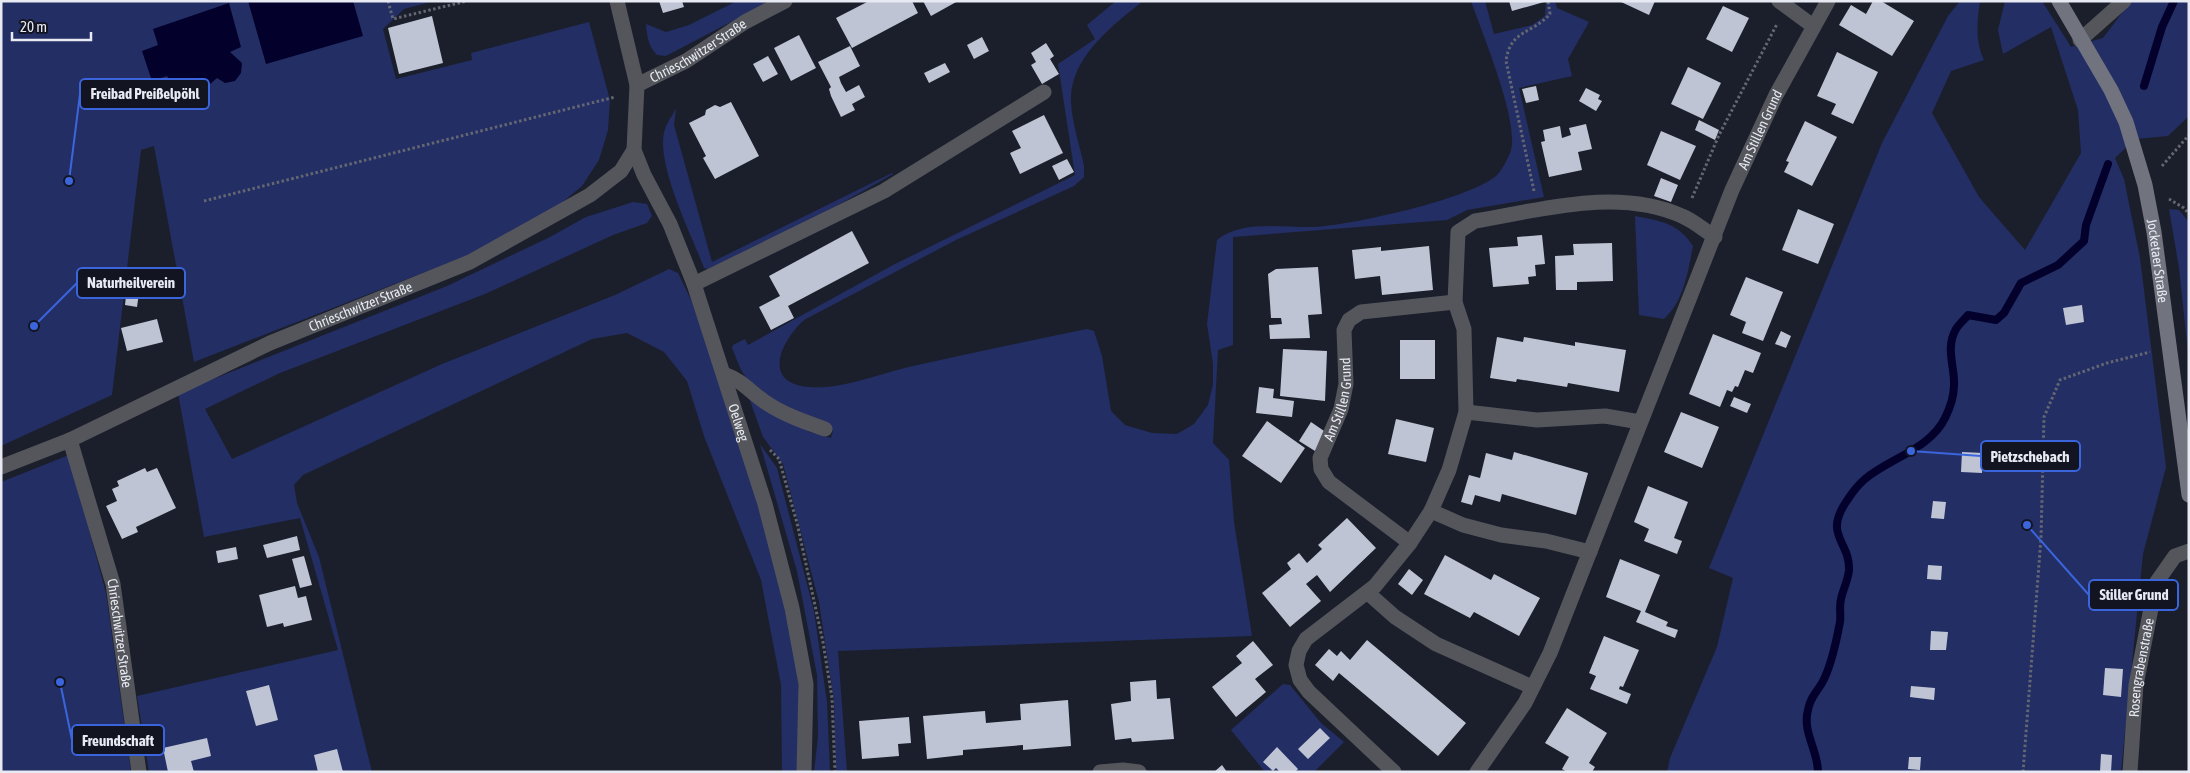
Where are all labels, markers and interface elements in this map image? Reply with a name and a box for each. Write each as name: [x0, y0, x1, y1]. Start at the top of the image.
scale bar: [12, 10, 91, 42]
street label: Chrieschwitzer Straße: [647, 15, 749, 86]
text: 20 m: [20, 18, 47, 35]
callout: Freibad Preißelpöhl: [80, 79, 209, 109]
text: Freibad Preißelpöhl: [91, 85, 201, 102]
street label: Am Stillen Grund: [1735, 87, 1785, 172]
street label: Jocketaer Straße: [2144, 217, 2171, 304]
callout: Naturheilverein: [77, 268, 185, 298]
text: Naturheilverein: [87, 274, 175, 291]
street label: Chrieschwitzer Straße: [306, 278, 414, 334]
street label: Am Stillen Grund: [1320, 357, 1354, 444]
street label: Oelweg: [725, 402, 752, 443]
callout: Pietzschebach: [1981, 441, 2080, 471]
text: Pietzschebach: [1990, 448, 2070, 465]
street label: Chrieschwitzer Straße: [104, 577, 135, 689]
callout: Stiller Grund: [2089, 580, 2178, 610]
text: Stiller Grund: [2099, 586, 2169, 603]
street label: Rosengrabenstraße: [2126, 617, 2157, 718]
callout: Freundschaft: [72, 725, 164, 755]
text: Freundschaft: [82, 732, 155, 749]

